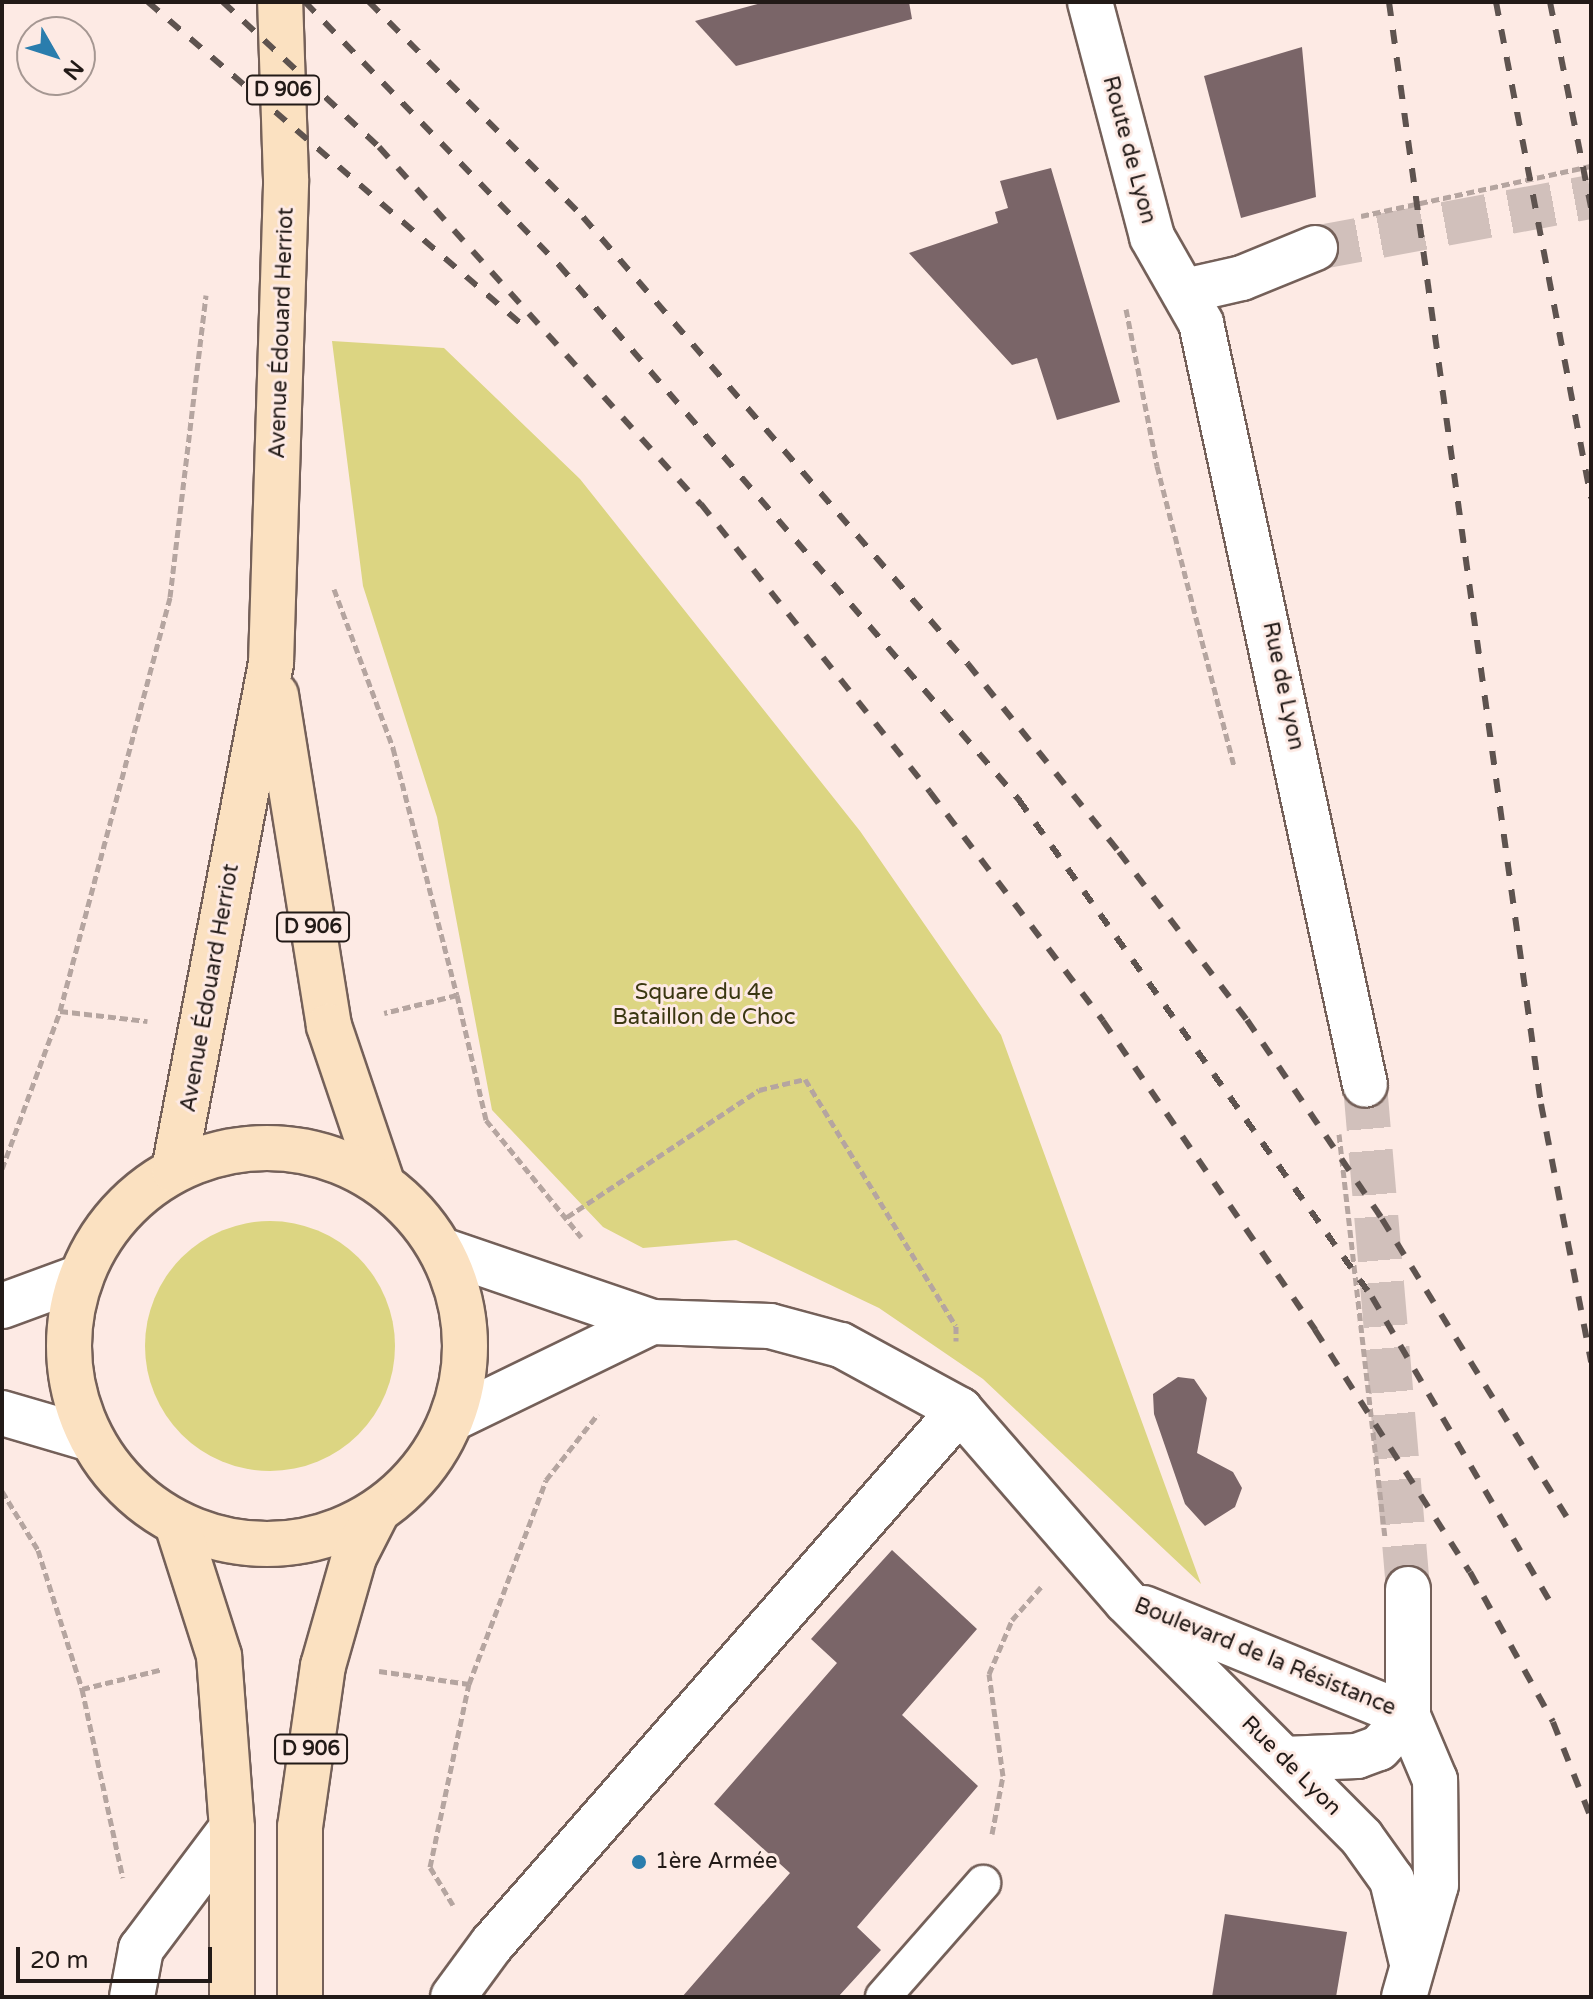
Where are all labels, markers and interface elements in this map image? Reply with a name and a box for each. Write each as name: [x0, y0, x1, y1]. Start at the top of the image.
north arrow: [16, 16, 96, 96]
text: N: [57, 55, 89, 85]
street label: Route de Lyon: [1097, 73, 1161, 227]
road number: D 906: [245, 74, 321, 106]
street label: Avenue Édouard Herriot: [264, 207, 300, 459]
street label: Rue de Lyon: [1257, 619, 1309, 753]
street label: Avenue Édouard Herriot: [175, 862, 245, 1114]
road number: D 906: [275, 911, 351, 943]
park label: Square du 4e Bataillon de Choc: [613, 979, 795, 1030]
street label: Boulevard de la Résistance: [1130, 1592, 1400, 1722]
street label: Rue de Lyon: [1236, 1711, 1346, 1821]
road number: D 906: [273, 1733, 349, 1765]
place label: 1ère Armée: [655, 1849, 777, 1875]
marker: 1ère Armée: [630, 1853, 648, 1871]
scale bar: [20, 1931, 216, 1981]
text: 20 m: [30, 1946, 88, 1975]

